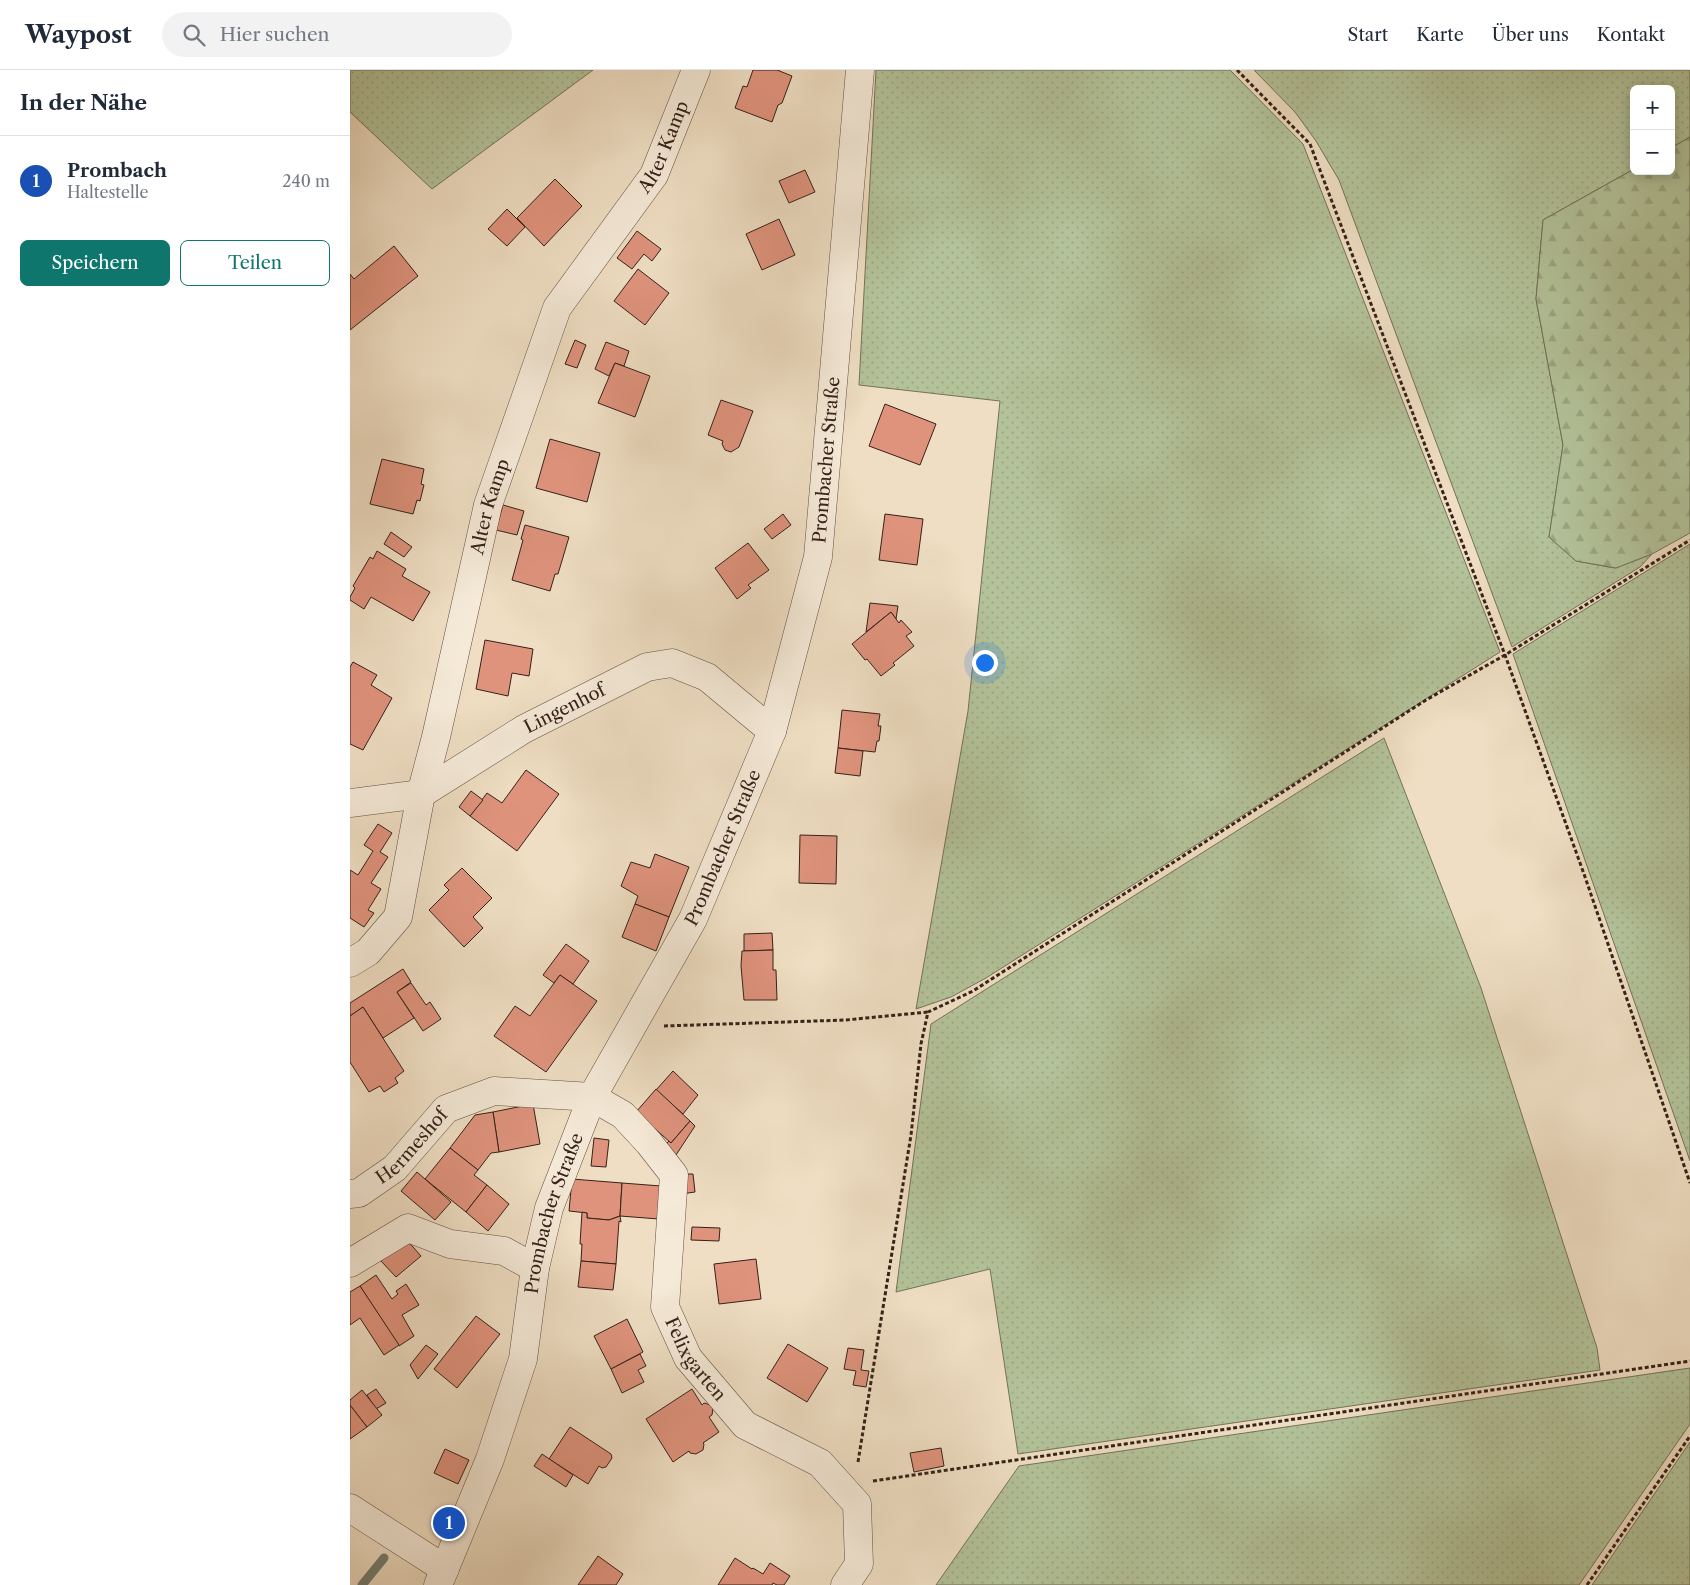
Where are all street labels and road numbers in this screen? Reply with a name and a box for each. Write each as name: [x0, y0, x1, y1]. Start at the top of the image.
street label: Alter Kamp: [633, 98, 694, 198]
street label: Prombacher Straße: [808, 376, 845, 544]
street label: Alter Kamp: [466, 456, 514, 557]
street label: Lingenhof: [520, 678, 611, 738]
street label: Prombacher Straße: [680, 766, 765, 930]
street label: Hermeshof: [372, 1102, 454, 1189]
street label: Prombacher Straße: [521, 1130, 588, 1295]
street label: Felixgarten: [660, 1314, 731, 1406]

